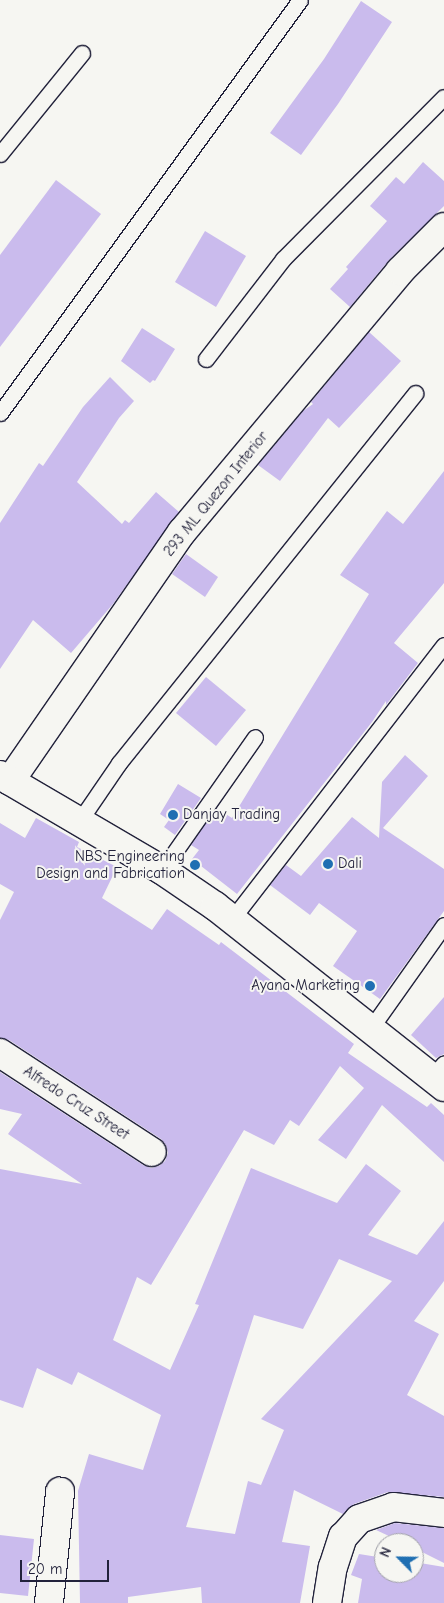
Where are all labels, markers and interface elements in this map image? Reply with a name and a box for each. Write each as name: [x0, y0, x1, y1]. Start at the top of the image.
street label: 293 ML Quezon Interior: [160, 428, 272, 560]
place label: Danjay Trading: [183, 806, 280, 824]
marker: Danjay Trading: [167, 809, 179, 821]
place label: NBS Engineering Design and Fabrication: [36, 847, 185, 882]
place label: Dali: [338, 855, 362, 873]
marker: Dali: [322, 858, 334, 870]
marker: NBS Engineering Design and Fabrication: [189, 859, 201, 871]
place label: Ayana Marketing: [251, 977, 360, 995]
marker: Ayana Marketing: [364, 980, 376, 992]
street label: Alfredo Cruz Street: [20, 1062, 132, 1144]
north arrow: [374, 1533, 424, 1583]
text: N: [376, 1545, 395, 1560]
scale bar: [22, 1550, 111, 1582]
text: 20 m: [28, 1560, 62, 1578]

